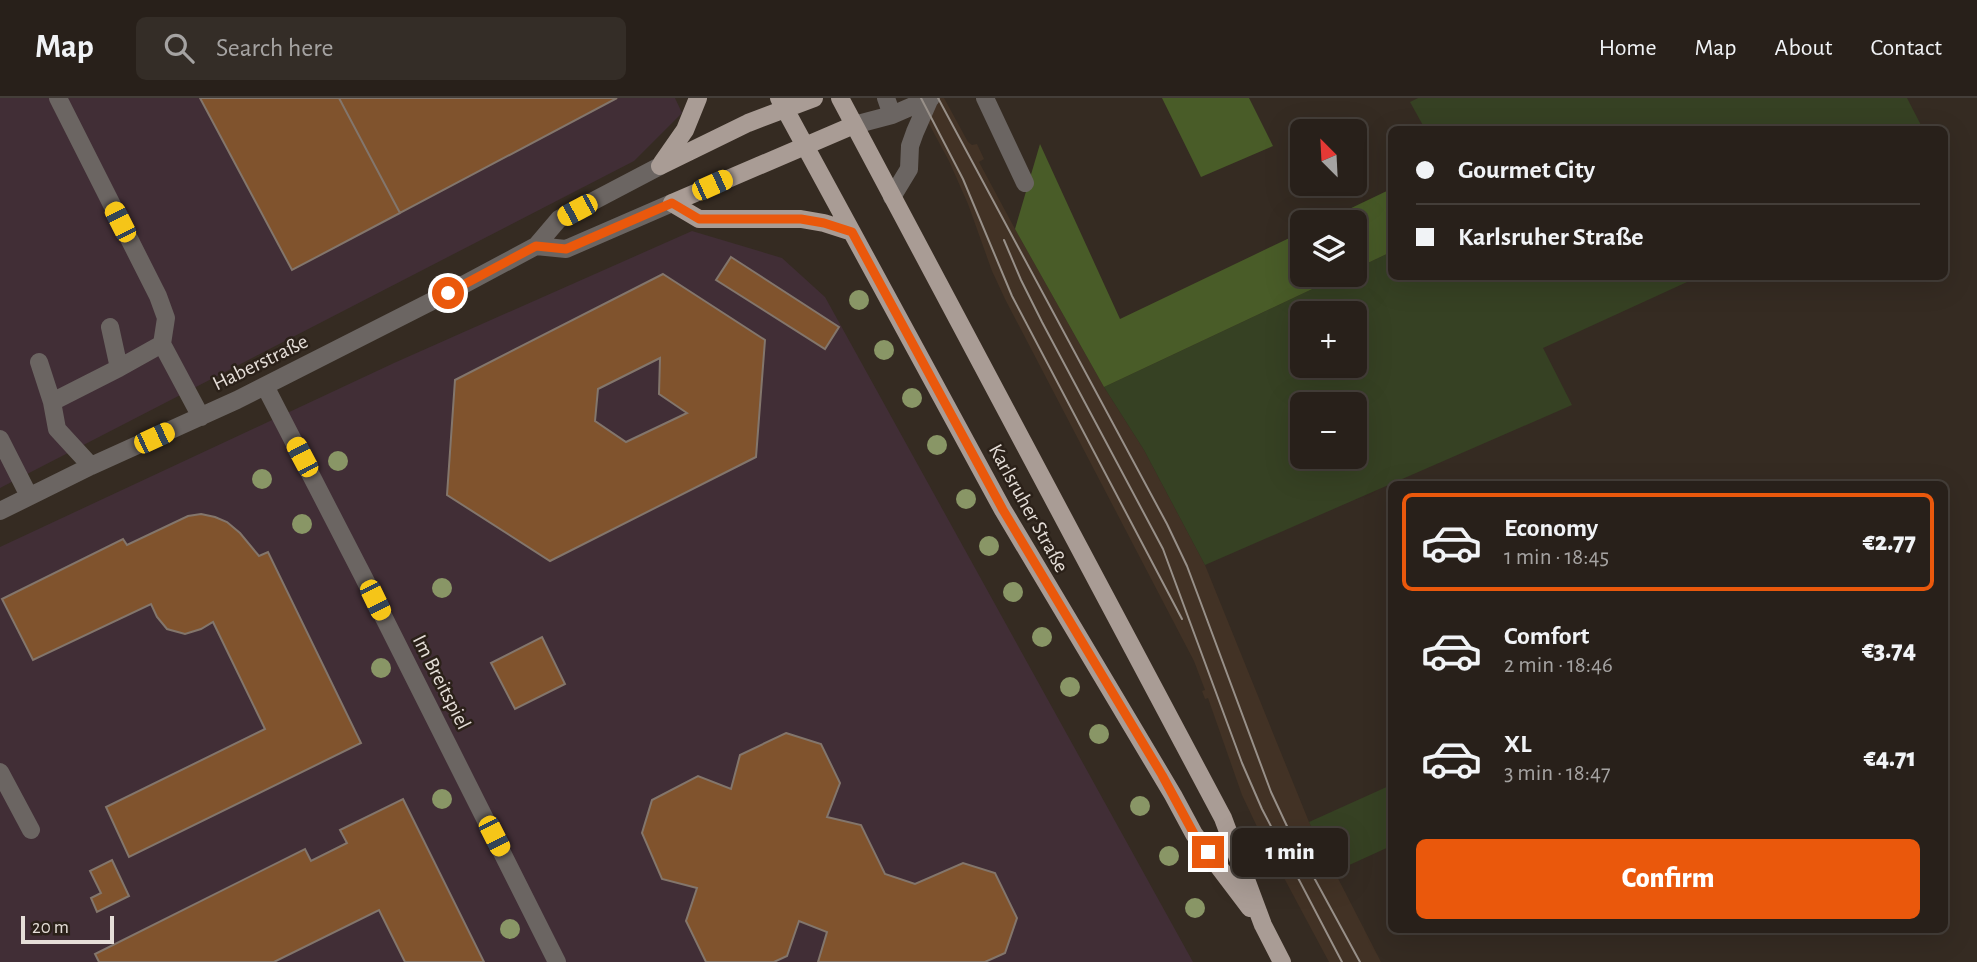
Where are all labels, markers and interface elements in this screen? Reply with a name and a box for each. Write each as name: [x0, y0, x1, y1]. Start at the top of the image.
search box: [136, 17, 626, 80]
icon: search: [160, 29, 198, 67]
text: Map: [35, 31, 94, 64]
text: Search here: [216, 35, 334, 61]
text: Home: [1599, 36, 1657, 60]
text: Map: [1695, 36, 1737, 60]
text: About: [1775, 36, 1832, 60]
text: Contact: [1870, 36, 1942, 60]
north arrow: [1290, 119, 1367, 196]
map controls: [1290, 119, 1367, 469]
text: Gourmet City: [1458, 157, 1595, 183]
car: [689, 167, 736, 203]
car: [554, 191, 601, 229]
car: [102, 199, 139, 245]
button: layers: [1290, 210, 1367, 287]
text: Karlsruher Straße: [1458, 224, 1644, 250]
route start: [432, 277, 464, 309]
button: +: [1290, 301, 1367, 378]
street label: Haberstraße: [209, 330, 311, 394]
button: −: [1290, 392, 1367, 469]
car: [131, 420, 178, 456]
car: [283, 434, 322, 480]
street label: Karlsruher Straße: [985, 441, 1072, 576]
icon: car: [1420, 511, 1483, 574]
text: Economy: [1504, 515, 1598, 541]
text: €2.77: [1863, 529, 1916, 555]
text: 1 min · 18:45: [1504, 546, 1609, 569]
car: [357, 577, 394, 623]
icon: car: [1420, 619, 1483, 682]
text: Comfort: [1504, 623, 1589, 649]
street label: Im Breitspiel: [409, 631, 474, 733]
text: €3.74: [1862, 637, 1916, 663]
text: 2 min · 18:46: [1504, 654, 1613, 677]
icon: car: [1420, 727, 1483, 790]
text: XL: [1504, 731, 1531, 757]
text: €4.71: [1864, 745, 1916, 771]
text: 3 min · 18:47: [1504, 762, 1611, 785]
car: [476, 813, 513, 859]
callout: 1 min: [1232, 828, 1348, 876]
route end: [1192, 836, 1224, 868]
button: Confirm: [1416, 839, 1920, 919]
text: 1 min: [1266, 841, 1314, 864]
scale bar: [21, 913, 114, 945]
text: 20 m: [32, 918, 69, 937]

